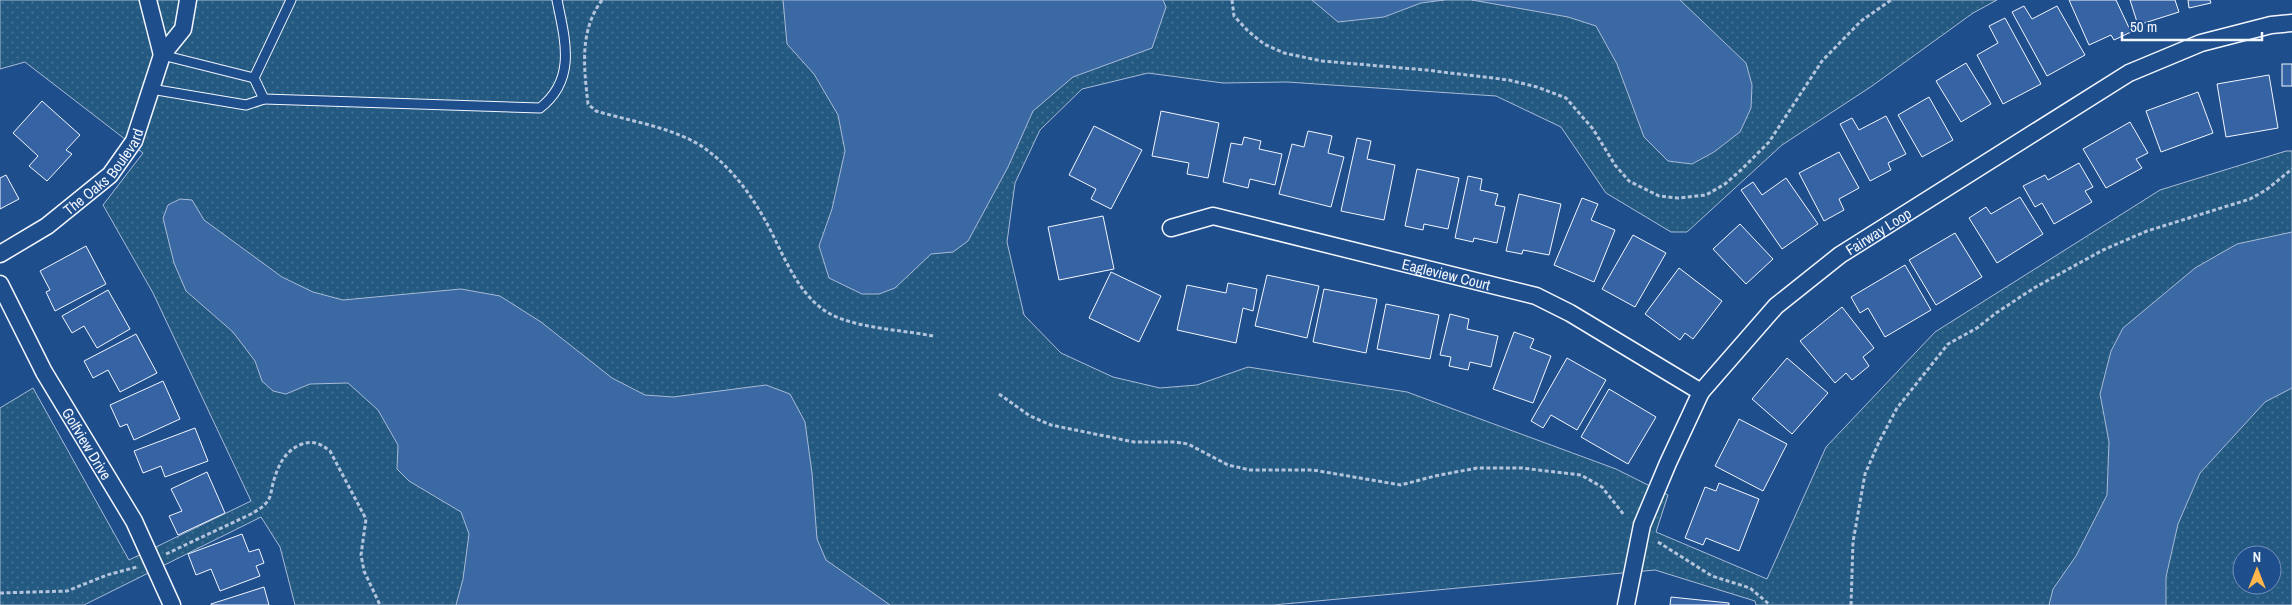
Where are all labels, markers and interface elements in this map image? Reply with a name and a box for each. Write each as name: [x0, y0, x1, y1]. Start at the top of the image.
scale bar: [2122, 10, 2262, 42]
text: 50 m: [2130, 16, 2157, 37]
street label: The Oaks Boulevard: [58, 126, 148, 220]
street label: Fairway Loop: [1841, 202, 1915, 260]
street label: Eagleview Court: [1400, 253, 1493, 295]
street label: Golfview Drive: [57, 404, 117, 484]
north arrow: [2232, 545, 2282, 595]
text: N: [2253, 548, 2261, 566]

